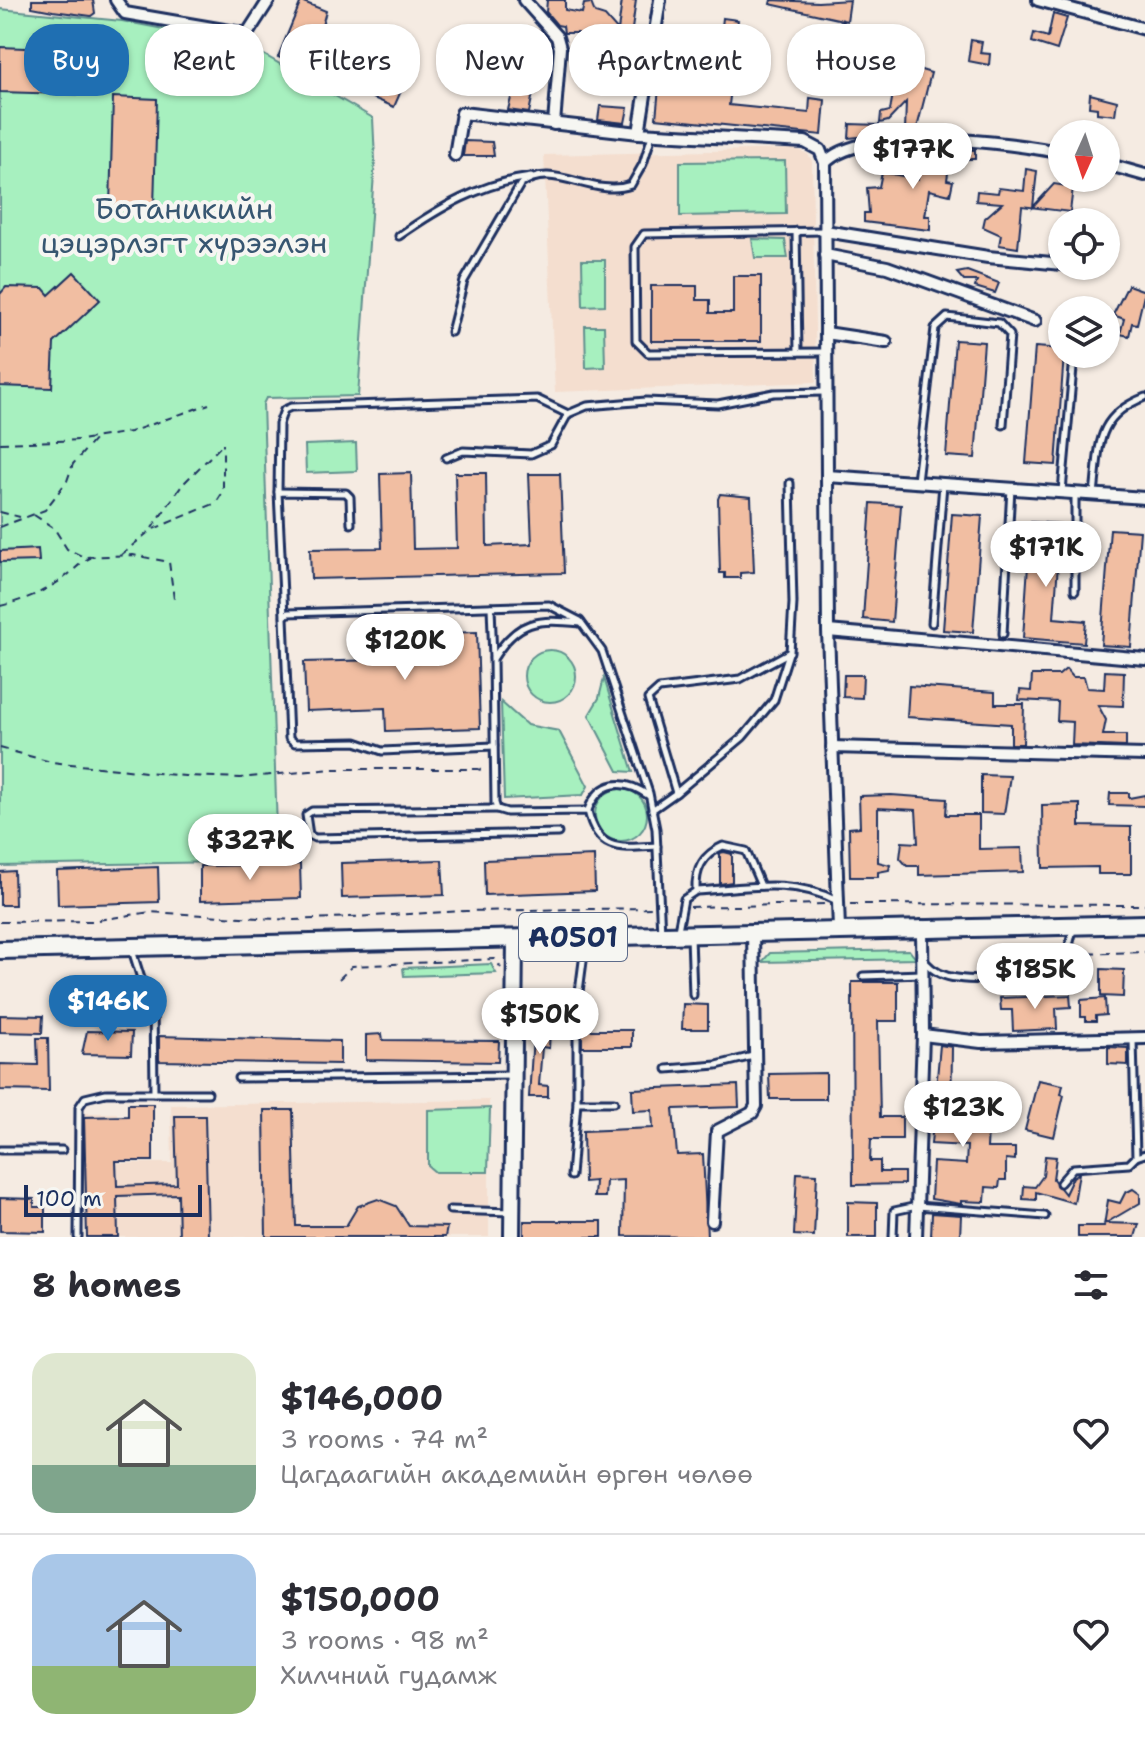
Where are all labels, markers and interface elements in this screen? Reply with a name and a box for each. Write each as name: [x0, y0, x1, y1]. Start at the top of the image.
chip: Buy: [24, 24, 129, 96]
chip: Rent: [145, 24, 264, 96]
chip: Filters: [280, 24, 420, 96]
chip: New: [436, 24, 553, 96]
chip: Apartment: [569, 24, 771, 96]
chip: House: [787, 24, 925, 96]
north arrow: [1048, 120, 1120, 192]
map controls: [1048, 120, 1120, 368]
pin: $177K: [857, 123, 969, 191]
text: $177K: [872, 131, 954, 166]
park label: Ботаникийн цэцэрлэгт хүрээлэн: [41, 188, 327, 263]
button: locate: [1048, 208, 1120, 280]
button: layers: [1048, 296, 1120, 368]
pin: $171K: [990, 521, 1102, 589]
text: $171K: [1008, 529, 1084, 564]
pin: $120K: [349, 614, 461, 682]
text: $120K: [364, 622, 446, 657]
pin: $327K: [194, 814, 306, 882]
text: $327K: [206, 822, 294, 857]
road number: A0501: [519, 913, 627, 961]
pin: $185K: [979, 943, 1091, 1011]
text: $185K: [995, 951, 1075, 986]
pin: $146K: [52, 975, 164, 1043]
text: $146K: [67, 983, 149, 1018]
pin: $150K: [484, 988, 596, 1056]
text: $150K: [500, 996, 580, 1031]
pin: $123K: [907, 1081, 1019, 1149]
text: $123K: [922, 1089, 1004, 1124]
scale bar: [24, 1181, 202, 1217]
text: 100 m: [36, 1184, 102, 1213]
text: 8 homes: [32, 1262, 181, 1308]
icon: filters: [1069, 1263, 1113, 1307]
text: $146,000: [280, 1375, 443, 1421]
icon: home: [96, 1385, 192, 1481]
icon: heart: [1069, 1411, 1113, 1455]
text: 3 rooms · 74 m²: [280, 1421, 488, 1456]
text: Цагдаагийн академийн өргөн чөлөө: [280, 1456, 753, 1491]
text: $150,000: [280, 1576, 440, 1622]
icon: home: [96, 1586, 192, 1682]
icon: heart: [1069, 1612, 1113, 1656]
text: 3 rooms · 98 m²: [280, 1622, 489, 1657]
text: Хилчний гудамж: [280, 1657, 497, 1692]

